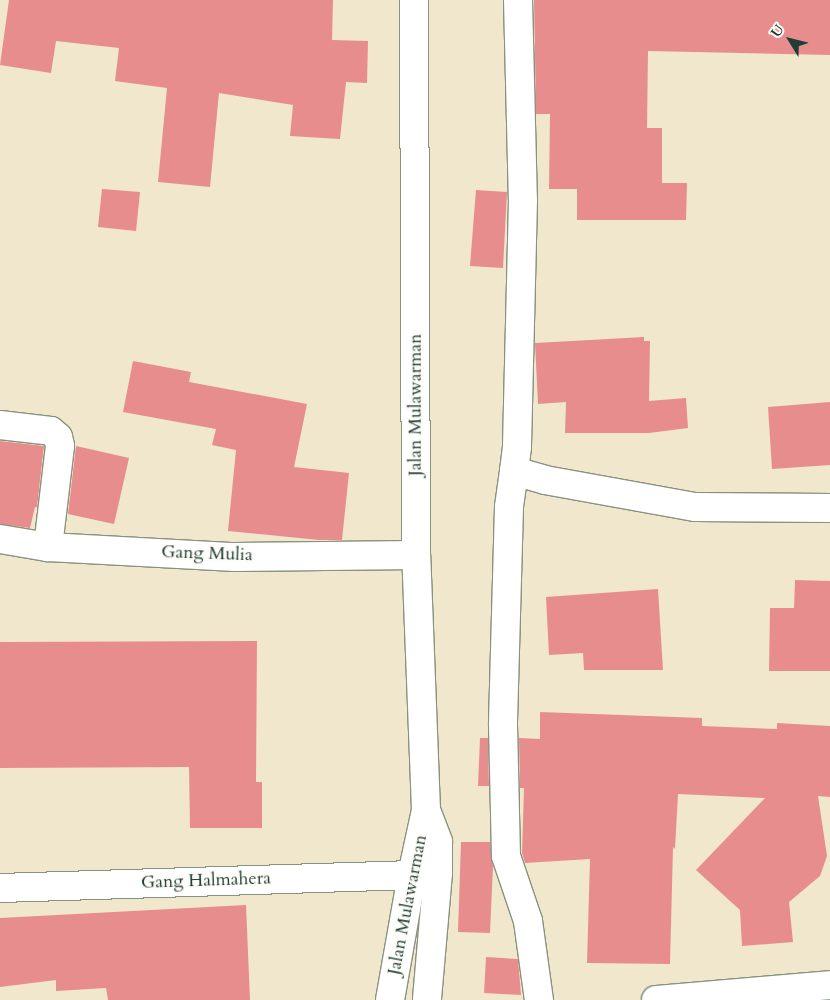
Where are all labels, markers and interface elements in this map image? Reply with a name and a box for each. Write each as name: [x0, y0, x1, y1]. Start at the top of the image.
north arrow: [765, 15, 815, 65]
text: U: [766, 21, 789, 41]
street label: Jalan Mulawarman: [405, 334, 427, 476]
street label: Gang Mulia: [161, 542, 253, 566]
street label: Jalan Mulawarman: [384, 833, 432, 977]
street label: Gang Halmahera: [141, 868, 271, 894]

